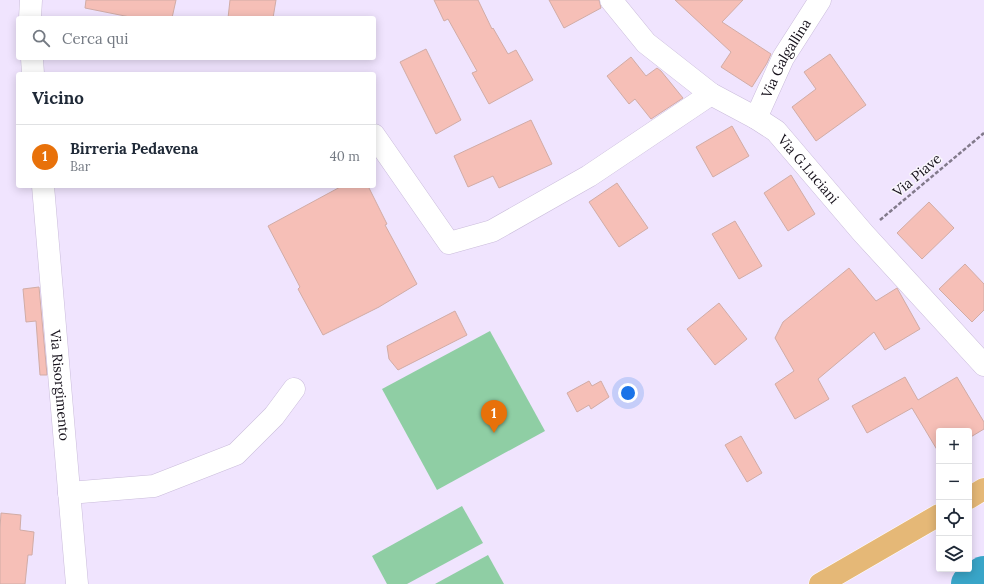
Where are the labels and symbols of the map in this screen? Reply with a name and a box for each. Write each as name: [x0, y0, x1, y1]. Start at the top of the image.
street label: Via Galgallina: [757, 15, 815, 102]
street label: Via G.Luciani: [773, 130, 843, 207]
street label: Via Piave: [888, 149, 945, 201]
street label: Via Risorgimento: [46, 328, 74, 442]
your location: [618, 383, 638, 403]
pin: 1: [481, 400, 507, 433]

